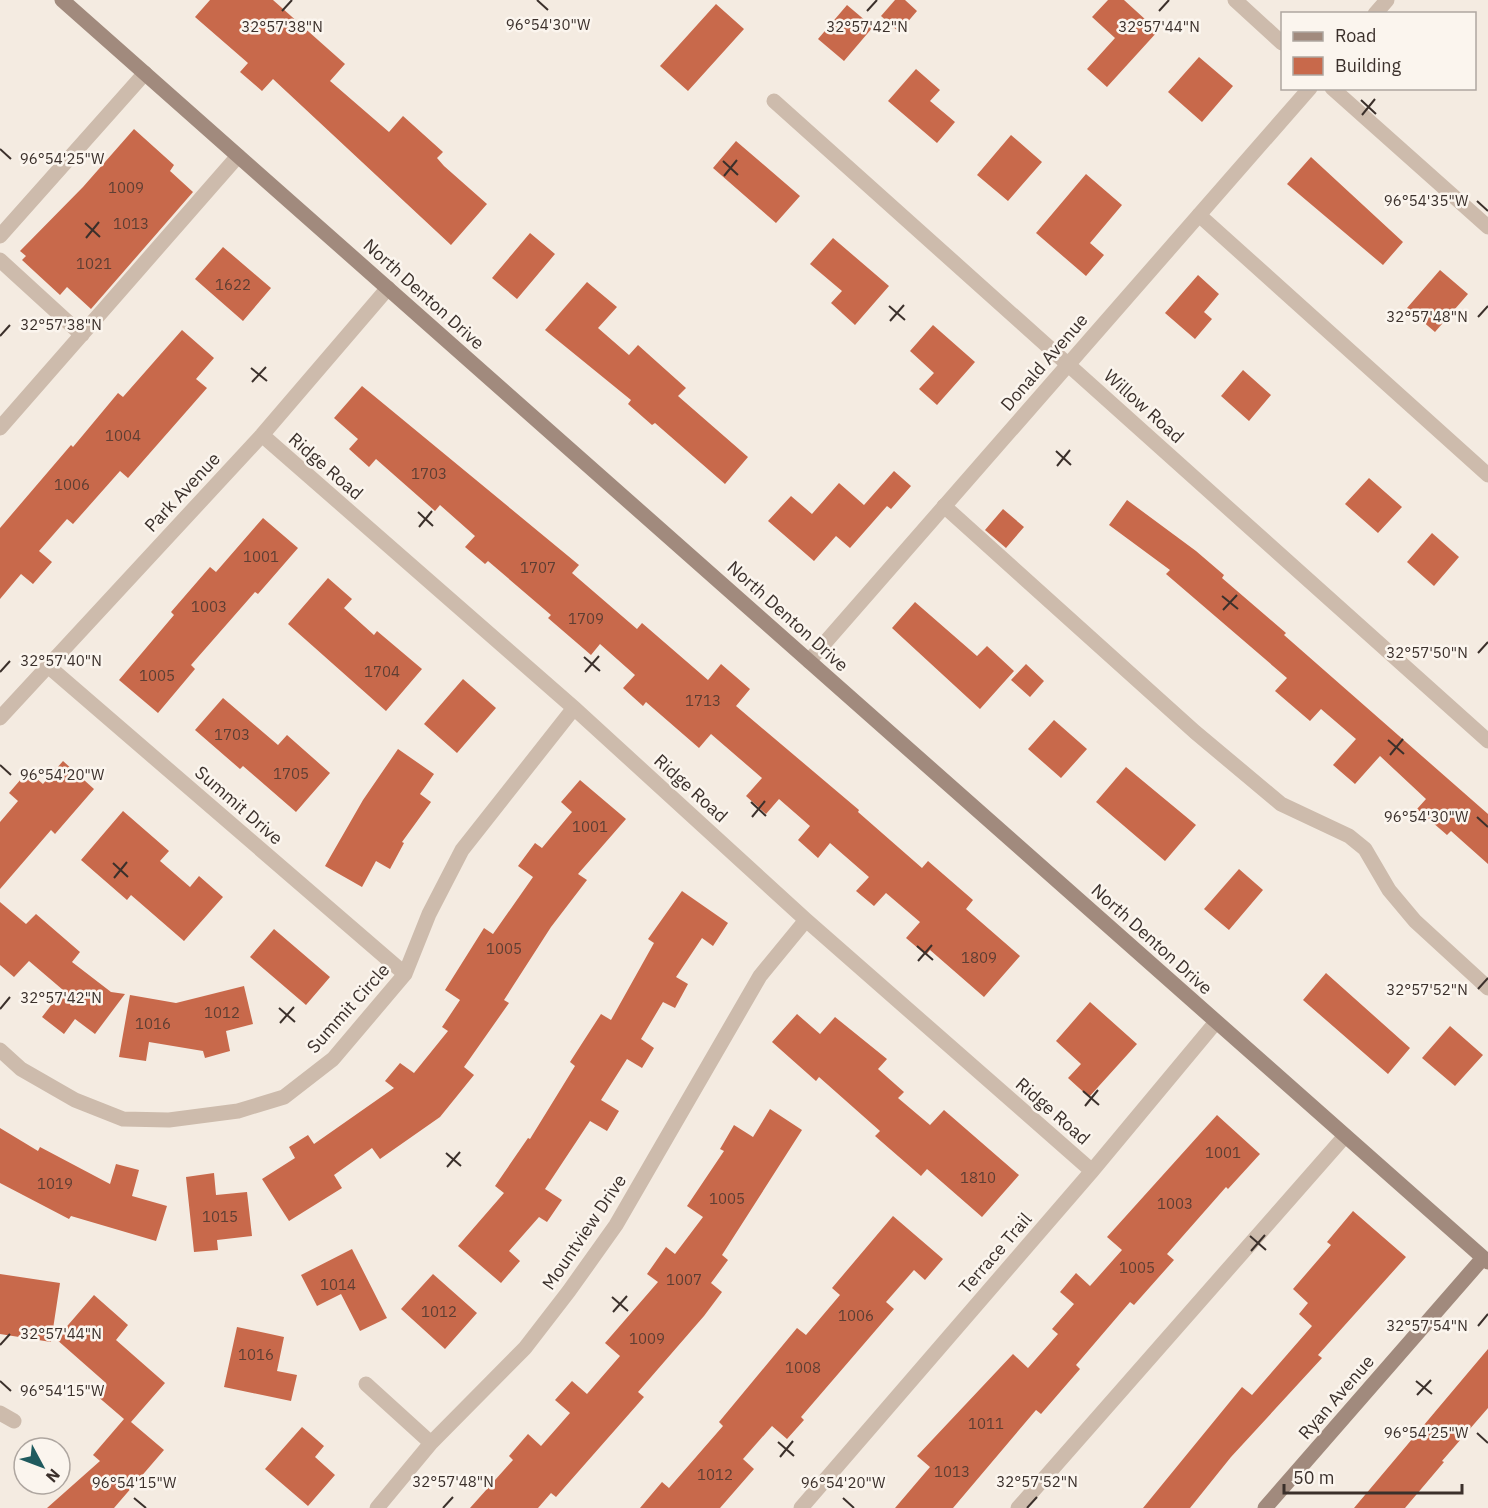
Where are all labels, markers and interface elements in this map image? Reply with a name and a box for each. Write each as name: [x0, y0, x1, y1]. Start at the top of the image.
legend: [1281, 12, 1476, 90]
text: 96°54'30"W: [506, 15, 591, 34]
text: 32°57'38"N: [241, 17, 323, 36]
text: 32°57'42"N: [826, 17, 908, 36]
text: 32°57'44"N: [1118, 17, 1200, 36]
text: Road: [1335, 24, 1376, 47]
text: Building: [1335, 54, 1402, 77]
text: 96°54'25"W: [20, 149, 105, 168]
house number: 1009: [108, 178, 144, 197]
text: 96°54'35"W: [1384, 191, 1469, 210]
house number: 1013: [113, 214, 149, 233]
street label: North Denton Drive: [359, 234, 489, 354]
house number: 1021: [76, 254, 112, 273]
house number: 1622: [215, 275, 251, 294]
text: 32°57'48"N: [1386, 307, 1468, 326]
street label: Donald Avenue: [995, 308, 1093, 415]
text: 32°57'38"N: [20, 315, 102, 334]
street label: Willow Road: [1099, 364, 1189, 448]
house number: 1004: [105, 426, 141, 445]
street label: Ridge Road: [284, 427, 368, 505]
street label: Park Avenue: [139, 447, 225, 537]
house number: 1703: [411, 464, 447, 483]
house number: 1006: [54, 475, 90, 494]
house number: 1001: [243, 547, 279, 566]
street label: North Denton Drive: [723, 556, 853, 676]
house number: 1707: [520, 558, 556, 577]
house number: 1003: [191, 597, 227, 616]
house number: 1709: [568, 609, 604, 628]
text: 32°57'50"N: [1386, 643, 1468, 662]
text: 32°57'40"N: [20, 651, 102, 670]
house number: 1704: [364, 662, 400, 681]
house number: 1005: [139, 666, 175, 685]
house number: 1713: [685, 691, 721, 710]
house number: 1703: [214, 725, 250, 744]
street label: Ridge Road: [649, 749, 733, 827]
street label: Summit Drive: [190, 761, 288, 849]
house number: 1705: [273, 764, 309, 783]
text: 96°54'20"W: [20, 765, 105, 784]
text: 96°54'30"W: [1384, 807, 1469, 826]
house number: 1001: [572, 817, 608, 836]
street label: North Denton Drive: [1087, 879, 1217, 999]
house number: 1005: [486, 939, 522, 958]
house number: 1809: [961, 948, 997, 967]
street label: Summit Circle: [302, 958, 394, 1058]
text: 32°57'52"N: [1386, 980, 1468, 999]
text: 32°57'42"N: [20, 988, 102, 1007]
house number: 1012: [204, 1003, 240, 1022]
house number: 1016: [135, 1014, 171, 1033]
street label: Ridge Road: [1011, 1072, 1095, 1150]
house number: 1001: [1205, 1143, 1241, 1162]
house number: 1810: [960, 1168, 996, 1187]
street label: Mountview Drive: [537, 1170, 631, 1294]
house number: 1019: [37, 1174, 73, 1193]
house number: 1005: [709, 1189, 745, 1208]
house number: 1003: [1157, 1194, 1193, 1213]
house number: 1015: [202, 1207, 238, 1226]
street label: Terrace Trail: [954, 1208, 1037, 1298]
house number: 1005: [1119, 1258, 1155, 1277]
house number: 1007: [666, 1270, 702, 1289]
house number: 1014: [320, 1275, 356, 1294]
house number: 1012: [421, 1302, 457, 1321]
house number: 1006: [838, 1306, 874, 1325]
text: 32°57'54"N: [1386, 1316, 1468, 1335]
text: 32°57'44"N: [20, 1324, 102, 1343]
house number: 1009: [629, 1329, 665, 1348]
house number: 1016: [238, 1345, 274, 1364]
street label: Ryan Avenue: [1293, 1350, 1379, 1444]
house number: 1008: [785, 1358, 821, 1377]
text: 96°54'15"W: [20, 1381, 105, 1400]
house number: 1011: [968, 1414, 1004, 1433]
text: 96°54'25"W: [1384, 1423, 1469, 1442]
north arrow: [12, 1436, 72, 1496]
scale bar: [1284, 1457, 1462, 1495]
house number: 1013: [934, 1462, 970, 1481]
text: N: [42, 1465, 65, 1487]
house number: 1012: [697, 1465, 733, 1484]
text: 50 m: [1293, 1466, 1335, 1489]
text: 32°57'48"N: [412, 1472, 494, 1491]
text: 32°57'52"N: [996, 1472, 1078, 1491]
text: 96°54'15"W: [92, 1473, 177, 1492]
text: 96°54'20"W: [801, 1473, 886, 1492]

